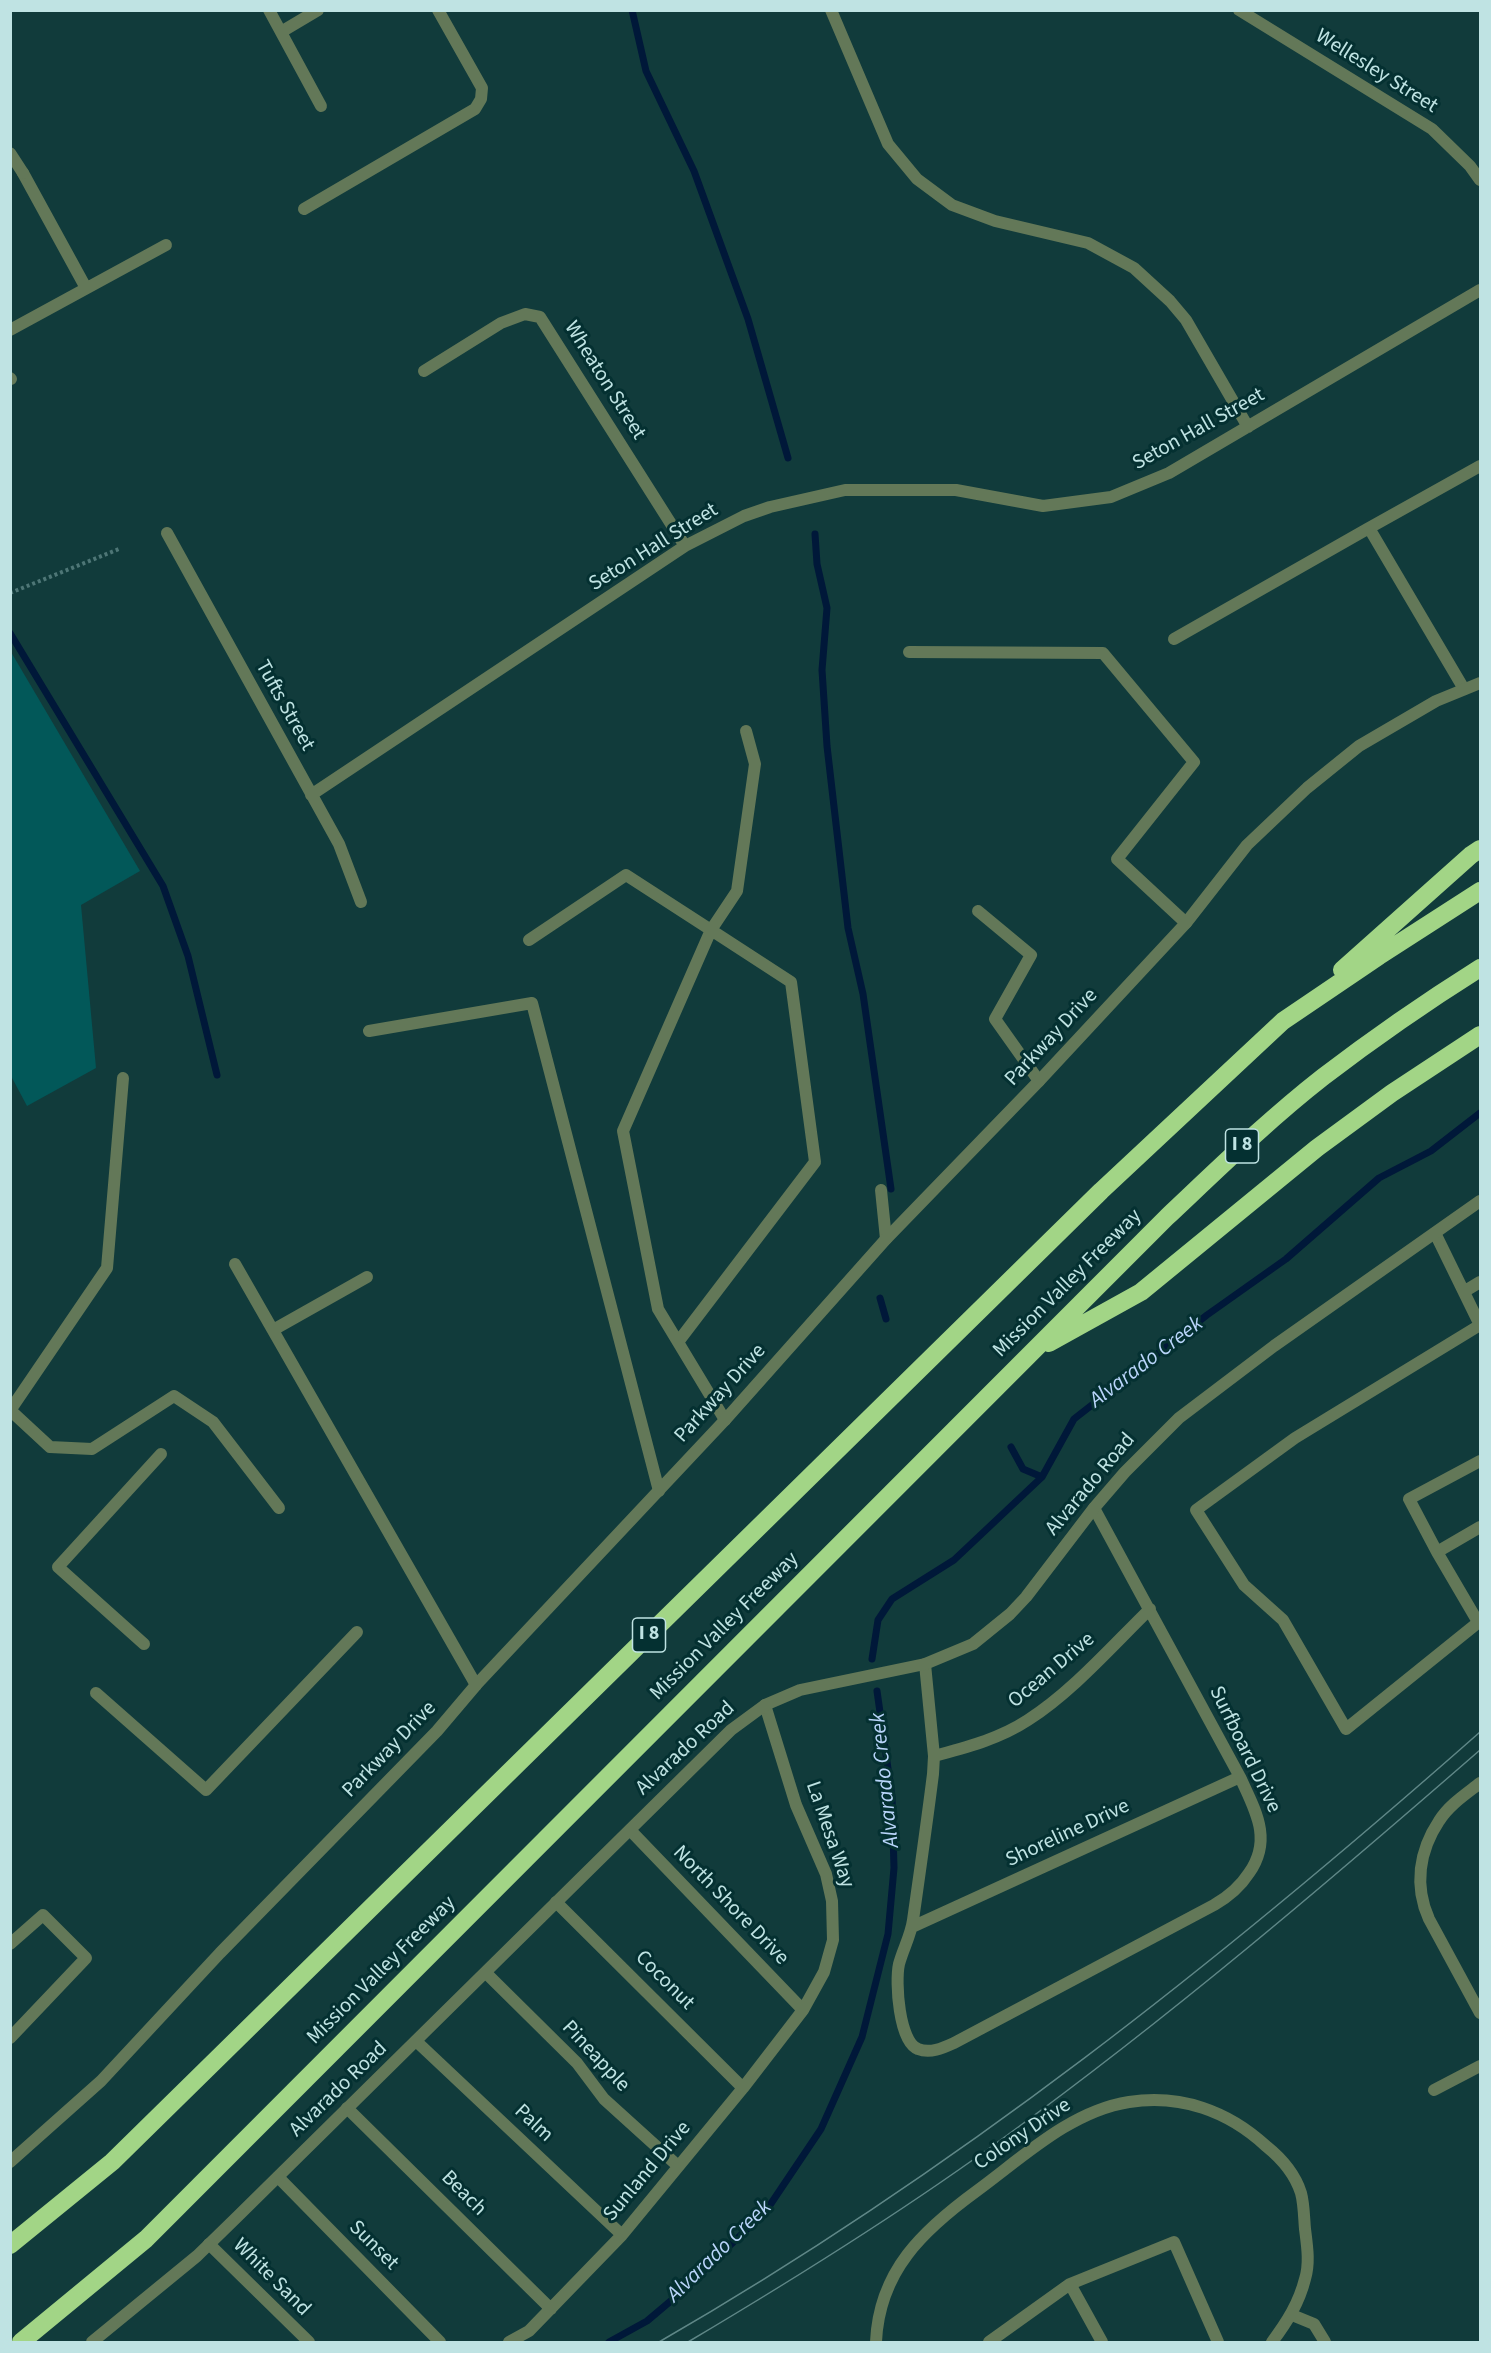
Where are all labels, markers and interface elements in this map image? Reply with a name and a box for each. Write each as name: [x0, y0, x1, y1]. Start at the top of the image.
street label: Wellesley Street: [1310, 24, 1442, 120]
street label: Wheaton Street: [558, 317, 650, 445]
street label: Seton Hall Street: [1129, 383, 1269, 477]
street label: Seton Hall Street: [585, 498, 723, 598]
street label: Tufts Street: [249, 656, 319, 756]
street label: Parkway Drive: [1000, 984, 1104, 1092]
road number: I 8: [1226, 1129, 1258, 1163]
street label: Mission Valley Freeway: [988, 1204, 1148, 1364]
water label: Alvarado Creek: [1085, 1312, 1209, 1414]
street label: Parkway Drive: [670, 1339, 772, 1449]
street label: Alvarado Road: [1041, 1428, 1141, 1542]
street label: Mission Valley Freeway: [645, 1547, 805, 1707]
road number: I 8: [632, 1618, 666, 1652]
street label: Ocean Drive: [1004, 1628, 1100, 1714]
street label: Surfboard Drive: [1202, 1683, 1286, 1817]
street label: Parkway Drive: [338, 1697, 442, 1803]
street label: Alvarado Road: [631, 1697, 741, 1801]
water label: Alvarado Creek: [866, 1711, 906, 1849]
street label: La Mesa Way: [799, 1779, 859, 1891]
street label: Shoreline Drive: [1002, 1794, 1134, 1874]
street label: North Shore Drive: [667, 1841, 793, 1971]
street label: Mission Valley Freeway: [302, 1891, 462, 2051]
street label: Coconut: [629, 1946, 699, 2016]
street label: Pineapple: [556, 2016, 634, 2098]
street label: Alvarado Road: [285, 2037, 393, 2143]
street label: Colony Drive: [970, 2093, 1076, 2177]
street label: Palm: [508, 2100, 558, 2148]
street label: Sunland Drive: [599, 2117, 697, 2227]
street label: Beach: [435, 2166, 491, 2222]
water label: Alvarado Creek: [662, 2195, 778, 2309]
street label: Sunset: [343, 2216, 403, 2276]
street label: White Sand: [227, 2234, 315, 2322]

